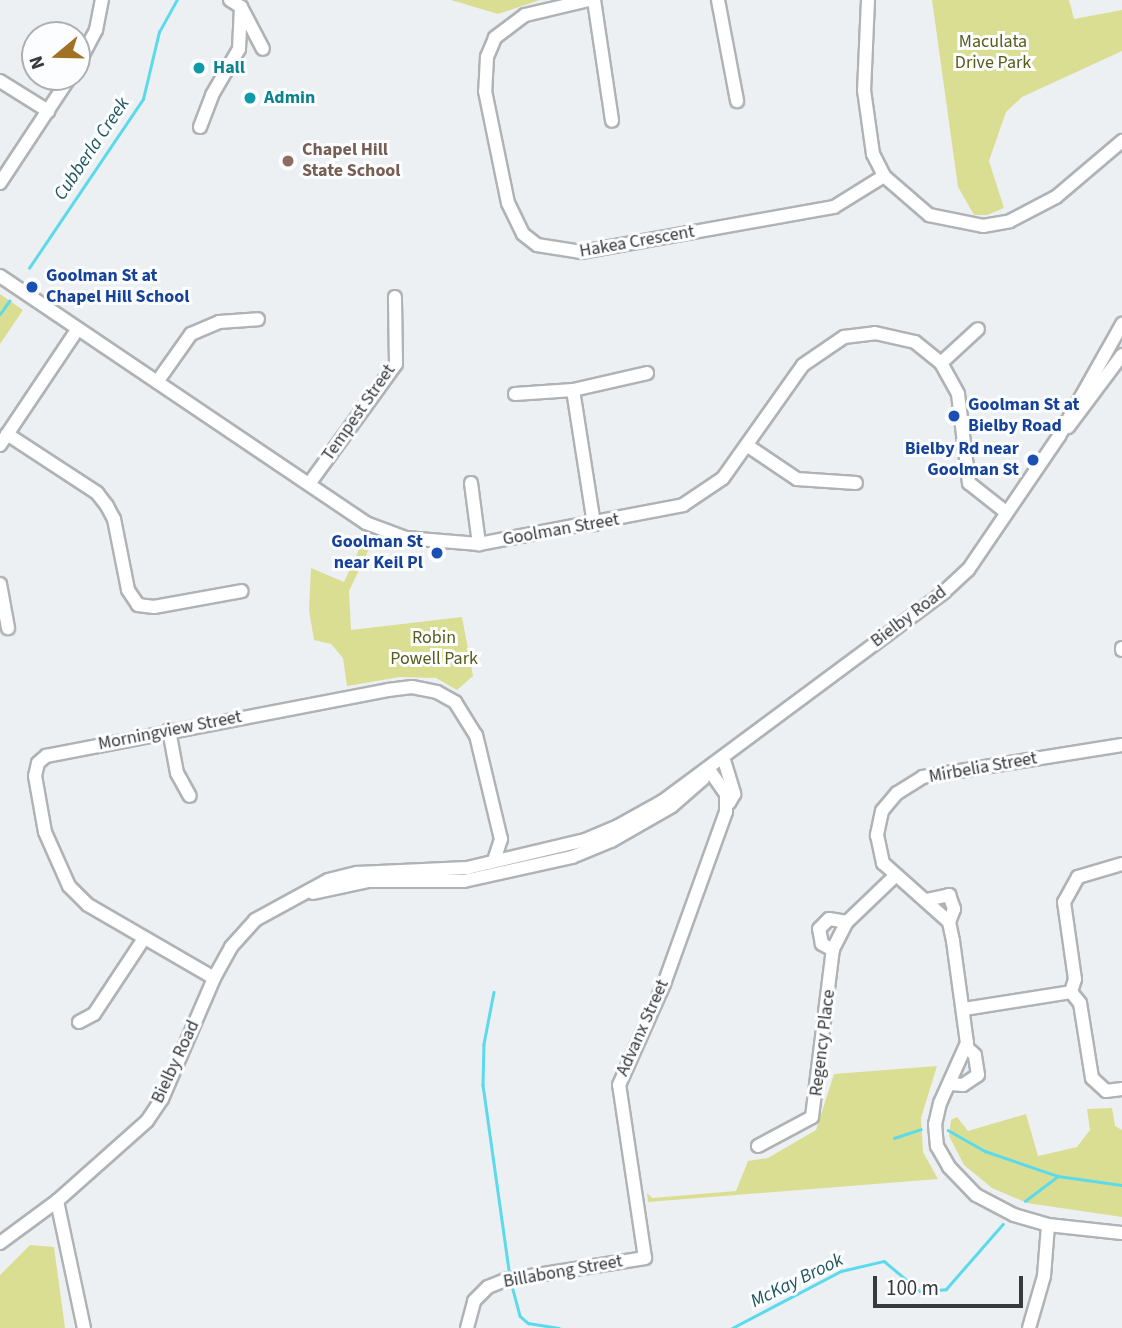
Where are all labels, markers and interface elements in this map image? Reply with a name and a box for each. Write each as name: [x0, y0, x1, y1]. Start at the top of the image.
north arrow: [21, 21, 91, 91]
park label: Maculata Drive Park: [955, 32, 1031, 74]
text: N: [23, 52, 52, 73]
place label: Hall: [213, 57, 245, 79]
marker: Hall: [191, 60, 207, 76]
place label: Admin: [264, 87, 315, 109]
marker: Admin: [242, 90, 258, 106]
water label: Cubberla Creek: [49, 93, 135, 205]
place label: Chapel Hill State School: [302, 140, 401, 182]
marker: Chapel Hill State School: [280, 153, 296, 169]
street label: Hakea Crescent: [578, 221, 696, 263]
place label: Goolman St at Chapel Hill School: [46, 266, 189, 308]
marker: Goolman St at Chapel Hill School: [24, 279, 40, 295]
street label: Tempest Street: [318, 360, 400, 466]
place label: Goolman St at Bielby Road: [968, 395, 1079, 438]
marker: Goolman St at Bielby Road: [946, 408, 962, 424]
place label: Bielby Rd near Goolman St: [905, 439, 1019, 482]
marker: Bielby Rd near Goolman St: [1025, 452, 1041, 468]
street label: Goolman Street: [501, 509, 621, 551]
place label: Goolman St near Keil Pl: [331, 532, 423, 574]
marker: Goolman St near Keil Pl: [429, 545, 445, 561]
street label: Bielby Road: [867, 582, 951, 652]
park label: Robin Powell Park: [390, 628, 478, 670]
street label: Morningview Street: [96, 706, 244, 756]
street label: Mirbelia Street: [927, 748, 1039, 788]
street label: Advanx Street: [612, 976, 674, 1080]
street label: Regency Place: [806, 988, 840, 1098]
street label: Bielby Road: [147, 1017, 205, 1107]
water label: McKay Brook: [747, 1249, 847, 1313]
street label: Billabong Street: [502, 1251, 624, 1293]
scale bar: [877, 1262, 1028, 1306]
text: 100 m: [886, 1273, 939, 1303]

